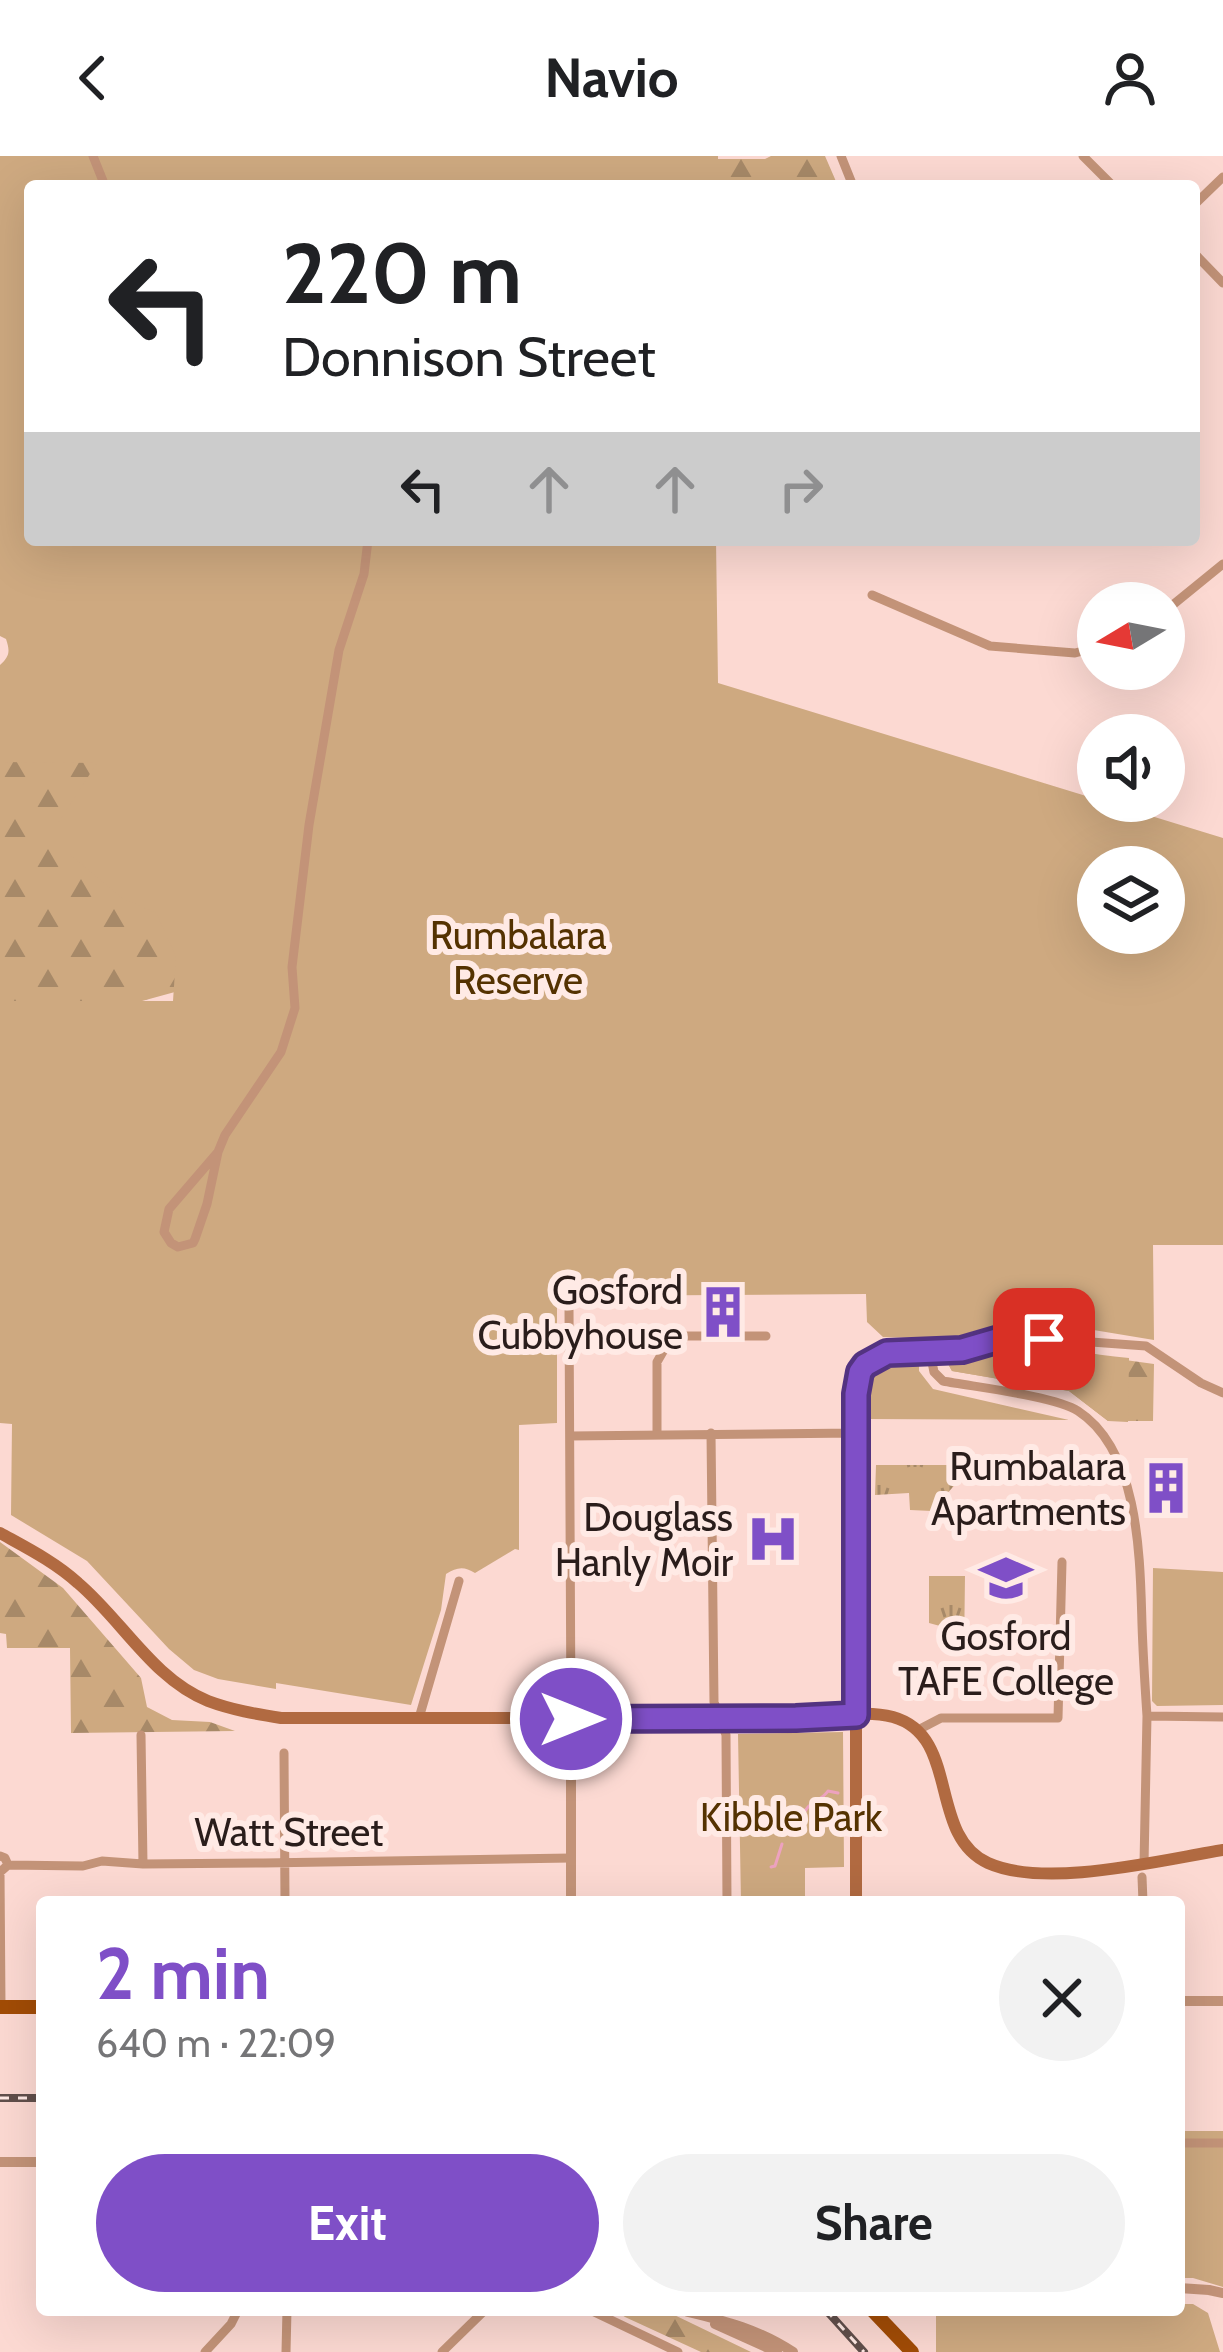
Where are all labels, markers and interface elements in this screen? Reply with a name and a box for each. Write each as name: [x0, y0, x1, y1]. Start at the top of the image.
icon: back: [60, 45, 126, 111]
text: Navio: [544, 45, 679, 111]
icon: person: [1097, 45, 1163, 111]
text: 220 m: [282, 222, 522, 324]
icon: left: [84, 228, 240, 384]
text: Donnison Street: [282, 324, 656, 390]
icon: left: [390, 456, 456, 522]
icon: ahead: [516, 456, 582, 522]
icon: ahead: [642, 456, 708, 522]
icon: right: [768, 456, 834, 522]
north arrow: [1077, 582, 1185, 690]
map controls: [1077, 582, 1185, 954]
button: sound: [1077, 714, 1185, 822]
button: layers: [1077, 846, 1185, 954]
park label: Rumbalara Reserve: [430, 911, 607, 1004]
place label: Gosford Cubbyhouse: [477, 1266, 683, 1359]
building icon: Gosford Cubbyhouse: [694, 1283, 752, 1341]
pin: [993, 1288, 1095, 1390]
icon: arrive: [1011, 1306, 1077, 1372]
place label: Rumbalara Apartments: [931, 1442, 1126, 1535]
building icon: Rumbalara Apartments: [1137, 1459, 1195, 1517]
place label: Douglass Hanly Moir: [555, 1493, 734, 1586]
hospital icon: Douglass Hanly Moir: [744, 1510, 802, 1568]
school or university icon: Gosford TAFE College: [977, 1549, 1035, 1607]
place label: Gosford TAFE College: [898, 1612, 1114, 1705]
position arrow: [508, 1656, 634, 1782]
park label: Kibble Park: [700, 1793, 883, 1841]
street label: Watt Street: [195, 1808, 383, 1856]
text: 2 min: [96, 1930, 270, 2017]
button: close: [999, 1935, 1125, 2061]
text: 640 m · 22:09: [96, 2019, 336, 2067]
button: Exit: [96, 2154, 599, 2292]
button: Share: [623, 2154, 1125, 2292]

